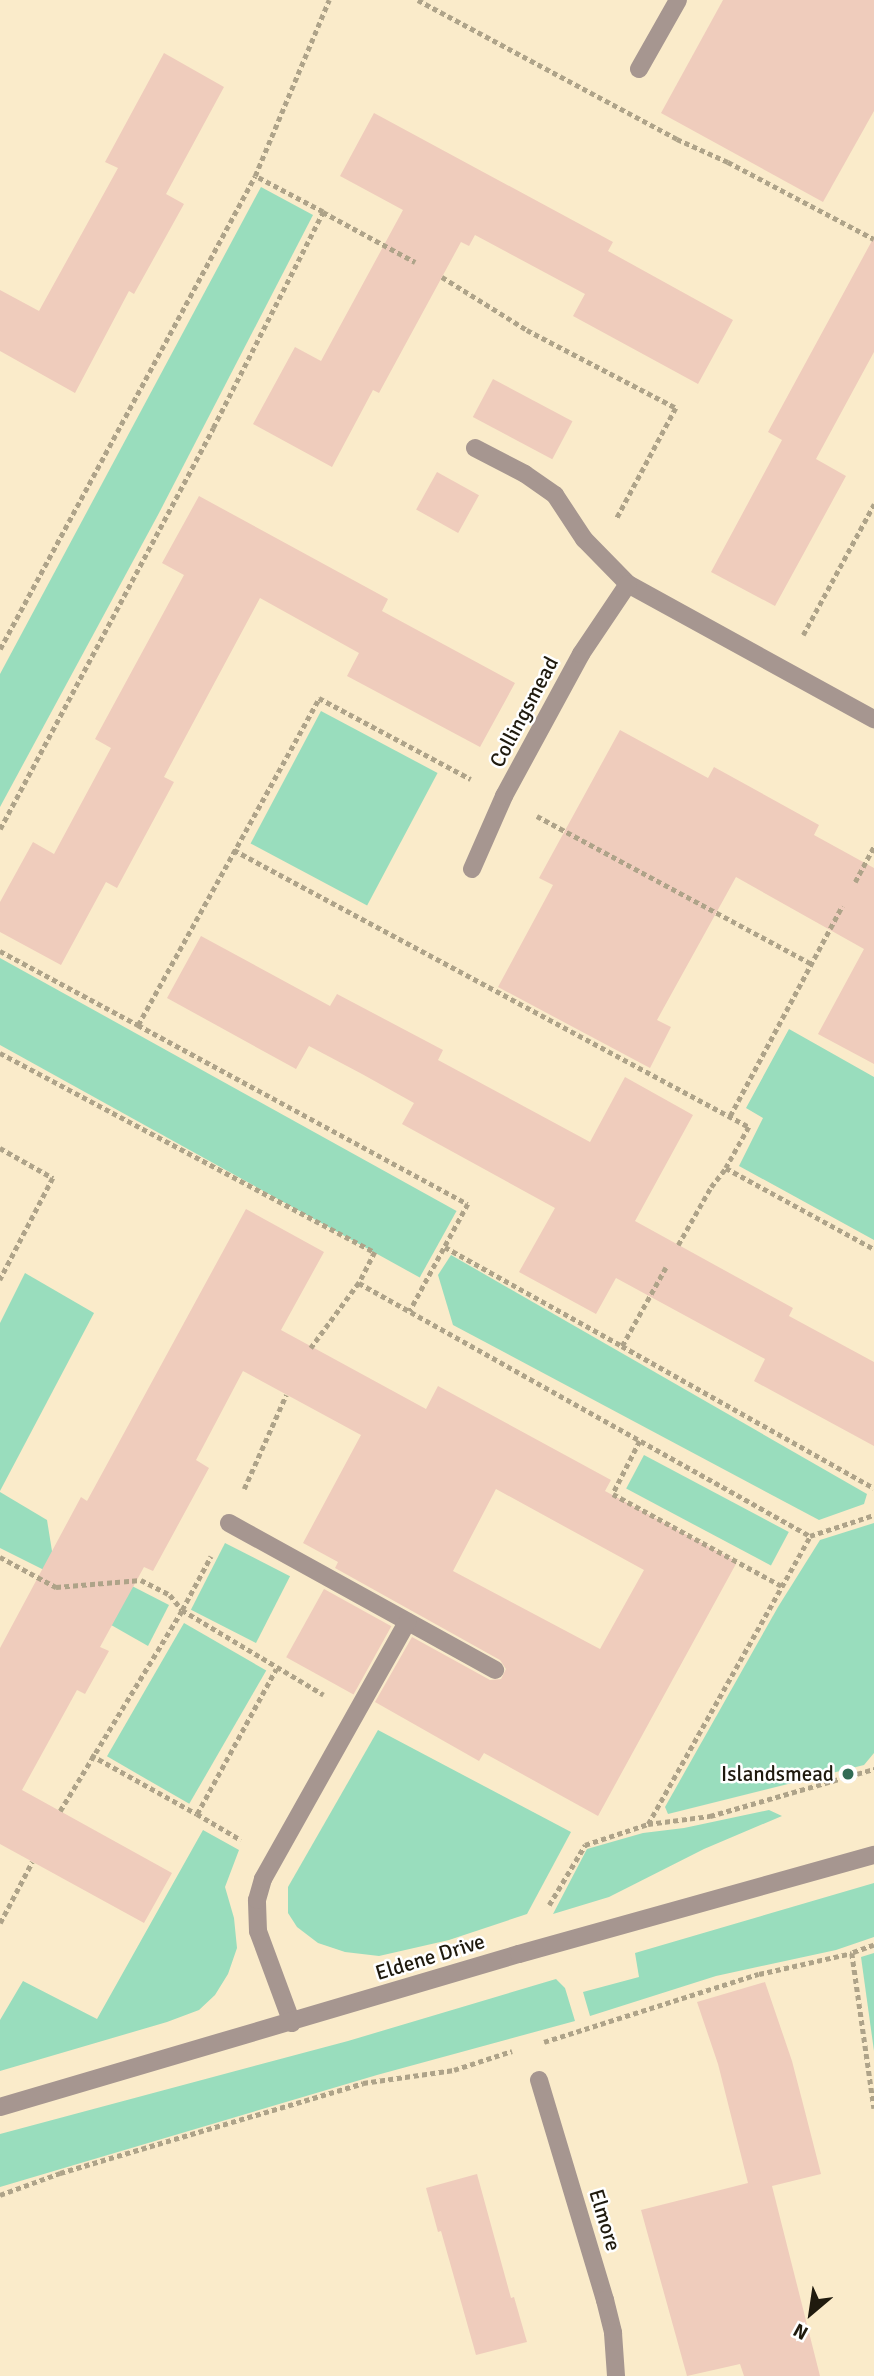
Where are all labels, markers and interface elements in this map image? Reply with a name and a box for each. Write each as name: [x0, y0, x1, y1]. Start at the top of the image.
street label: Collingsmead: [484, 652, 564, 772]
place label: Islandsmead: [721, 1761, 834, 1787]
marker: Islandsmead: [840, 1766, 856, 1782]
street label: Eldene Drive: [372, 1928, 488, 1986]
street label: Elmore: [584, 2186, 626, 2254]
north arrow: [776, 2278, 846, 2348]
text: N: [789, 2318, 812, 2345]

